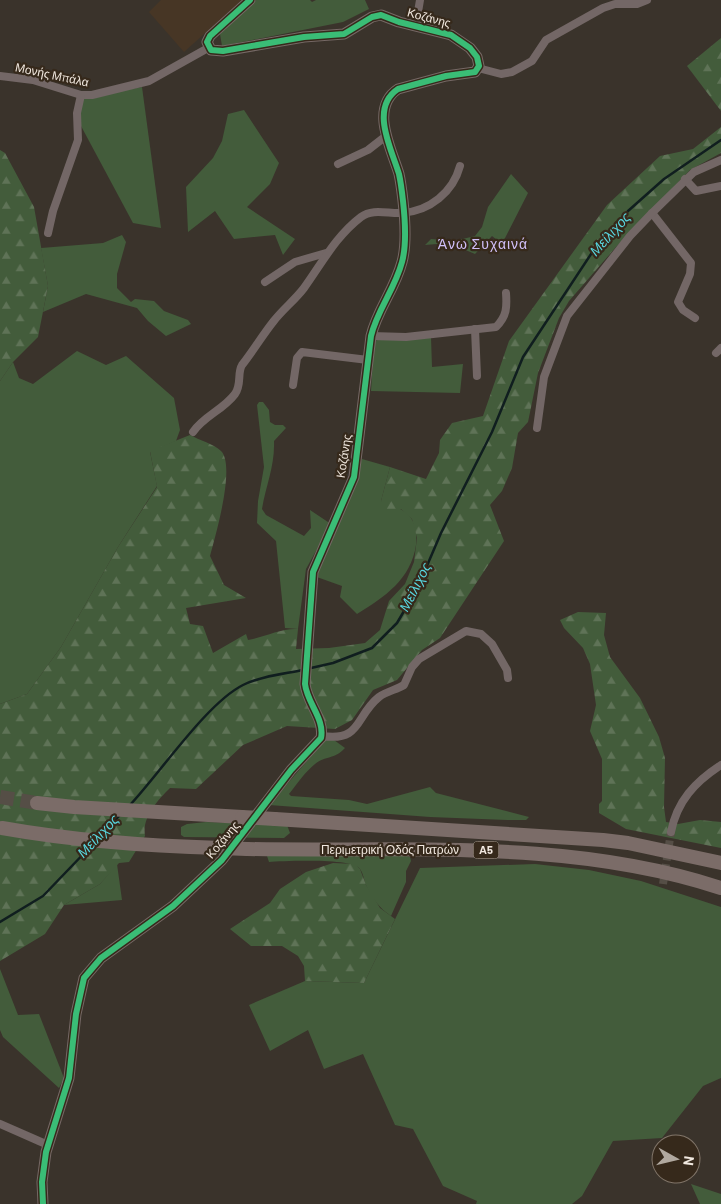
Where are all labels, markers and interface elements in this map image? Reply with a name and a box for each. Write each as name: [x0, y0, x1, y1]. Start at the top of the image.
street label: Κοζάνης: [406, 5, 453, 31]
street label: Μονής Μπάλα: [14, 59, 90, 90]
water label: Μείλιχος: [586, 208, 634, 259]
district label: Άνω Συχαινά: [438, 235, 528, 252]
street label: Κοζάνης: [333, 433, 354, 479]
water label: Μείλιχος: [395, 559, 434, 614]
water label: Μείλιχος: [73, 810, 122, 861]
street label: Κοζάνης: [203, 818, 243, 862]
street label: Περιμετρική Οδός Πατρών: [321, 842, 459, 857]
road number: Α5: [474, 842, 498, 858]
north arrow: [651, 1134, 701, 1184]
text: N: [680, 1155, 698, 1167]

